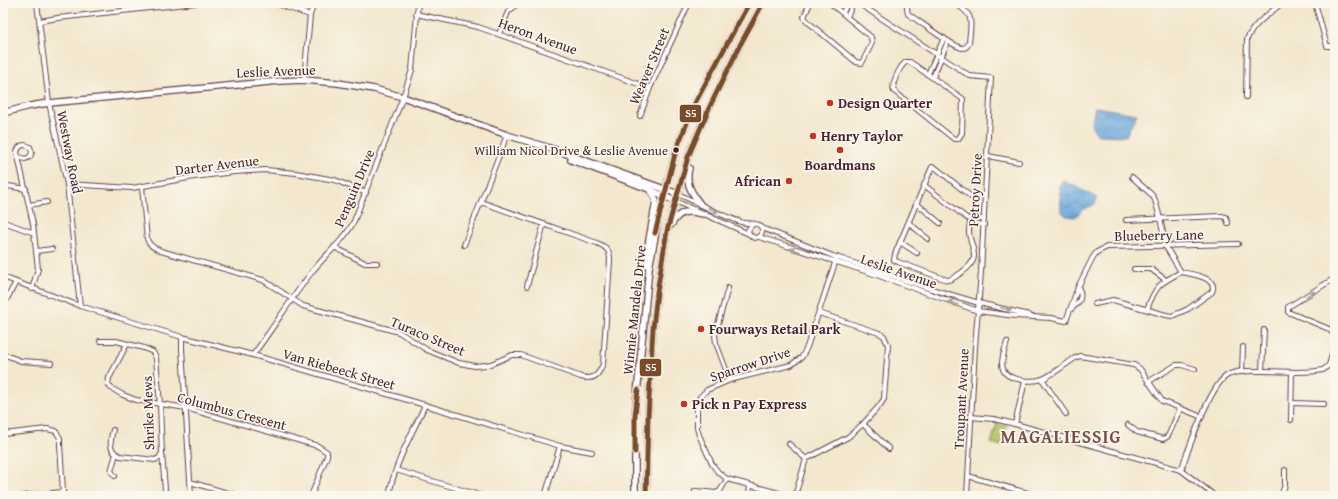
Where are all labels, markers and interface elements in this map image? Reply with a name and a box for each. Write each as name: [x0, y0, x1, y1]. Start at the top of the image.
street label: Heron Avenue: [496, 12, 581, 60]
street label: Weaver Street: [624, 24, 674, 108]
street label: Leslie Avenue: [236, 60, 316, 82]
place label: Design Quarter: [838, 93, 933, 113]
marker: Design Quarter: [825, 98, 835, 108]
line badge: S5: [679, 104, 702, 123]
text: S5: [685, 105, 697, 121]
street label: Westway Road: [52, 109, 88, 196]
place label: Henry Taylor: [821, 126, 903, 146]
marker: Henry Taylor: [808, 131, 818, 141]
place label: William Nicol Drive & Leslie Avenue: [474, 141, 668, 160]
marker: William Nicol Drive & Leslie Avenue: [671, 145, 681, 155]
marker: Boardmans: [835, 145, 845, 155]
street label: Penguin Drive: [329, 146, 380, 230]
street label: Darter Avenue: [174, 150, 260, 180]
street label: Petroy Drive: [963, 153, 987, 227]
place label: Boardmans: [804, 155, 876, 175]
place label: African: [734, 171, 782, 191]
marker: African: [784, 176, 794, 186]
one-way arrow: [707, 207, 719, 213]
street label: Blueberry Lane: [1114, 224, 1204, 246]
street label: Winnie Mandela Drive: [617, 244, 651, 376]
one-way arrow: [789, 246, 801, 252]
street label: Leslie Avenue: [858, 249, 940, 294]
one-way arrow: [1304, 290, 1315, 298]
one-way arrow: [946, 299, 958, 305]
one-way arrow: [1000, 306, 1012, 312]
street label: Turaco Street: [387, 311, 469, 361]
place label: Fourways Retail Park: [709, 319, 841, 339]
marker: Fourways Retail Park: [696, 324, 706, 334]
street label: Sparrow Drive: [707, 341, 793, 386]
street label: Van Riebeeck Street: [280, 343, 398, 395]
street label: Troupant Avenue: [948, 348, 974, 450]
line badge: S5: [639, 358, 662, 377]
text: S5: [645, 359, 657, 375]
street label: Shrike Mews: [137, 375, 159, 451]
street label: Columbus Crescent: [175, 387, 289, 435]
place label: Pick n Pay Express: [692, 394, 807, 414]
marker: Pick n Pay Express: [679, 399, 689, 409]
district label: MAGALIESSIG: [1000, 423, 1122, 450]

